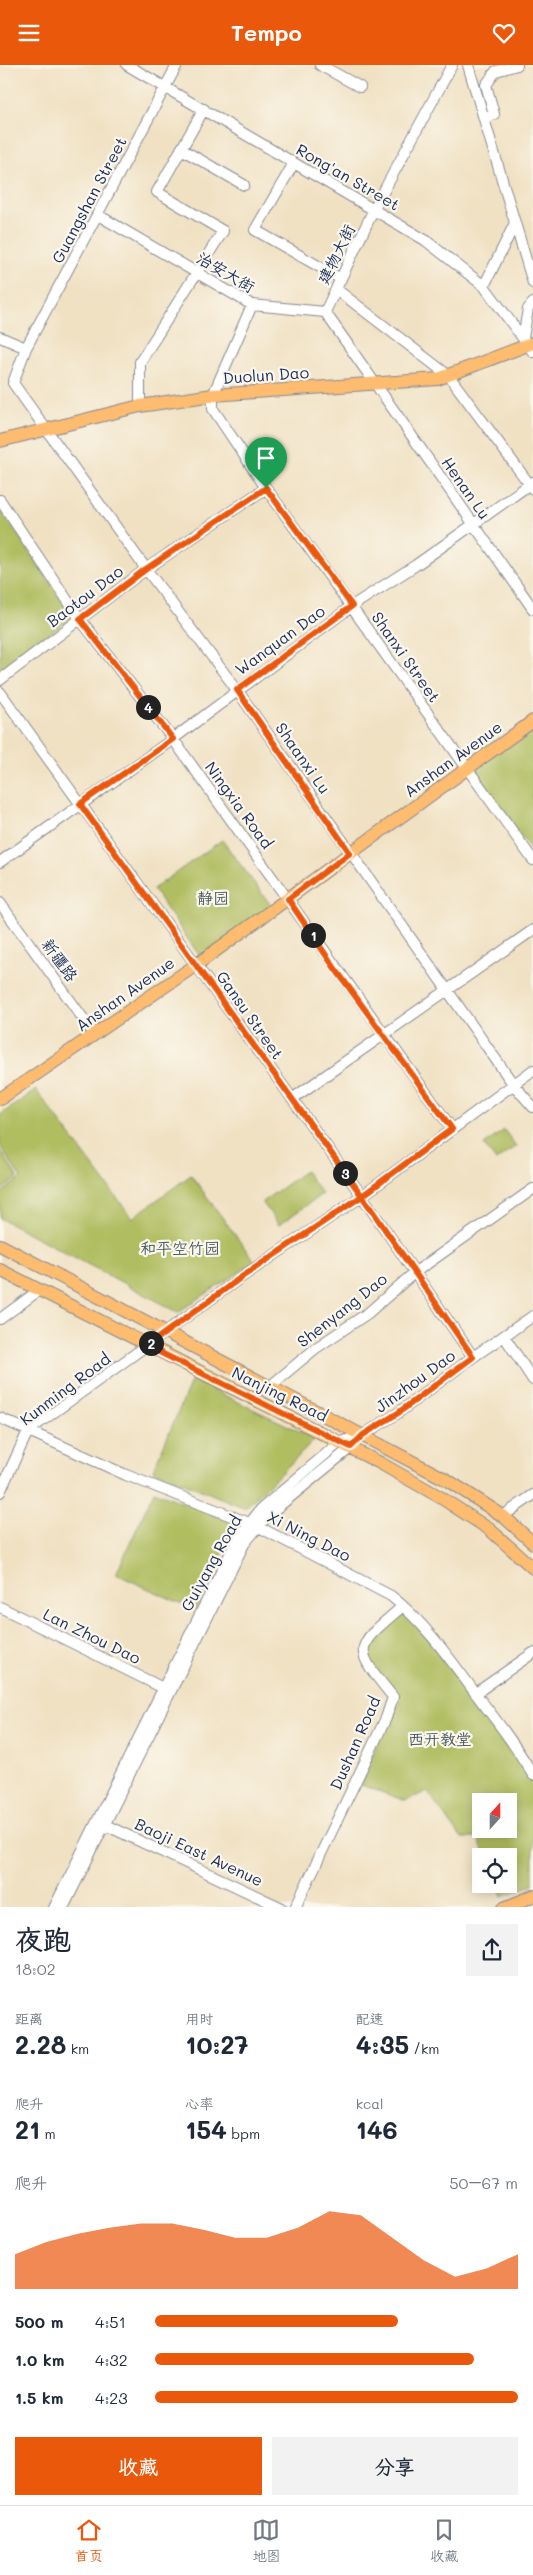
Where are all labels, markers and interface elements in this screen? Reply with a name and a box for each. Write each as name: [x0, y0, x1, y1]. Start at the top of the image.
text: Tempo: [231, 18, 302, 47]
icon: menu: [15, 19, 43, 47]
icon: heart: [490, 19, 518, 47]
street label: Guangshan Street: [46, 133, 131, 267]
street label: Rong'an Street: [293, 138, 404, 215]
street label: 建物大街: [312, 220, 359, 287]
street label: 治安大街: [193, 246, 259, 297]
street label: Duolun Dao: [222, 361, 310, 388]
pin: [245, 437, 287, 488]
icon: arrive: [252, 444, 280, 472]
street label: Henan Lu: [437, 452, 495, 523]
street label: Baotou Dao: [42, 560, 127, 631]
street label: Wanquan Dao: [231, 600, 329, 679]
street label: Shanxi Street: [367, 607, 445, 706]
pin: 4: [136, 695, 160, 719]
text: 4: [144, 698, 153, 717]
street label: Anshan Avenue: [400, 716, 506, 801]
street label: Shaanxi Lu: [271, 718, 336, 797]
street label: Ningxia Road: [201, 757, 278, 852]
park label: 静园: [197, 887, 229, 908]
pin: 1: [300, 923, 326, 947]
text: 1: [310, 926, 317, 945]
street label: 新疆路: [38, 934, 83, 985]
street label: Anshan Avenue: [71, 952, 178, 1035]
street label: Gansu Street: [212, 966, 289, 1063]
pin: 3: [332, 1161, 358, 1185]
text: 3: [341, 1164, 350, 1183]
park label: 和平空竹园: [140, 1237, 220, 1258]
street label: Shenyang Dao: [292, 1268, 391, 1351]
pin: 2: [138, 1331, 164, 1355]
text: 2: [148, 1334, 155, 1353]
street label: Jinzhou Dao: [370, 1344, 459, 1417]
street label: Kunming Road: [15, 1348, 114, 1430]
street label: Nanjing Road: [229, 1361, 332, 1426]
street label: Xi Ning Dao: [264, 1506, 355, 1566]
street label: Guiyang Road: [175, 1511, 246, 1615]
street label: Lan Zhou Dao: [40, 1603, 144, 1668]
street label: Dushan Road: [325, 1693, 385, 1793]
park label: 西开教堂: [408, 1728, 472, 1749]
north arrow: [472, 1793, 518, 1837]
map controls: [472, 1793, 517, 1893]
street label: Baoji East Avenue: [132, 1813, 267, 1890]
button: locate: [472, 1848, 517, 1893]
text: 夜跑: [15, 1921, 71, 1957]
button: share: [466, 1924, 518, 1976]
text: 18:02: [15, 1958, 56, 1979]
text: 距离: [15, 2009, 43, 2028]
text: 用时: [185, 2009, 213, 2028]
text: 配速: [356, 2009, 384, 2028]
text: 2.28: [15, 2028, 66, 2060]
text: 10:27: [185, 2028, 248, 2060]
text: 4:35: [356, 2028, 409, 2060]
text: km: [66, 2039, 89, 2058]
text: /km: [409, 2039, 439, 2058]
text: 爬升: [15, 2094, 43, 2113]
text: 心率: [185, 2094, 213, 2113]
text: kcal: [356, 2094, 384, 2113]
text: 21: [15, 2113, 40, 2145]
text: 154: [185, 2113, 227, 2145]
text: 146: [356, 2113, 398, 2145]
text: m: [40, 2124, 56, 2143]
text: bpm: [227, 2124, 260, 2143]
text: 爬升: [15, 2172, 47, 2193]
text: 50–67 m: [449, 2172, 518, 2193]
text: 500 m: [15, 2311, 63, 2332]
text: 4:51: [95, 2311, 126, 2332]
text: 1.0 km: [15, 2349, 64, 2370]
text: 4:32: [95, 2349, 128, 2370]
text: 1.5 km: [15, 2387, 63, 2408]
text: 4:23: [95, 2387, 128, 2408]
button: 收藏: [15, 2437, 262, 2495]
button: 分享: [272, 2437, 518, 2495]
tab: 首页: [75, 2516, 103, 2565]
tab: 地图: [252, 2516, 280, 2565]
tab: 收藏: [430, 2516, 458, 2565]

